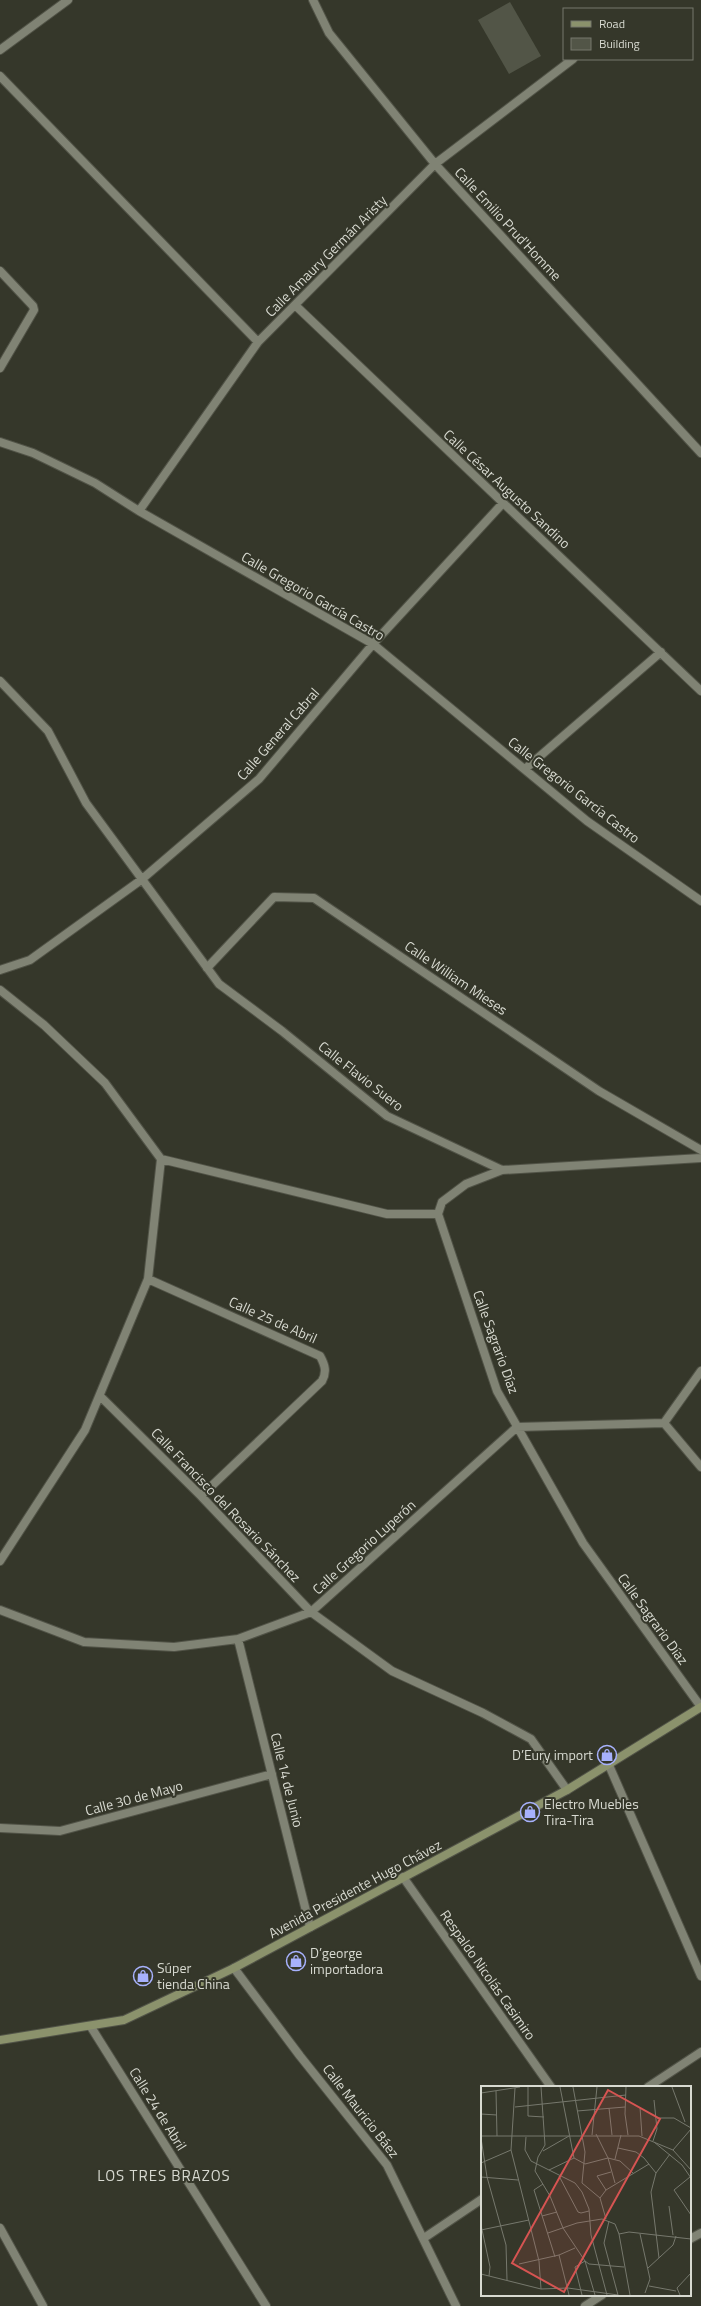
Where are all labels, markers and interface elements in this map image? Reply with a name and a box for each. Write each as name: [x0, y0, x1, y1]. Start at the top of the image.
legend: [563, 8, 693, 60]
text: Road: [599, 14, 625, 33]
text: Building: [599, 34, 640, 53]
street label: Calle Emilio Prud'Homme: [450, 162, 567, 285]
street label: Calle Amaury Germán Aristy: [260, 190, 391, 321]
street label: Calle César Augusto Sandino: [439, 424, 576, 553]
street label: Calle Gregorio García Castro: [238, 546, 389, 645]
street label: Calle General Cabral: [231, 683, 324, 785]
street label: Calle Gregorio García Castro: [504, 731, 645, 848]
street label: Calle William Mieses: [401, 935, 512, 1020]
street label: Calle Flavio Suero: [314, 1036, 408, 1116]
street label: Calle Sagrario Díaz: [468, 1287, 525, 1397]
street label: Calle 25 de Abril: [226, 1291, 321, 1348]
street label: Calle Francisco del Rosario Sánchez: [147, 1423, 306, 1587]
street label: Calle Gregorio Luperón: [307, 1494, 420, 1599]
street label: Calle Sagrario Díaz: [613, 1569, 694, 1669]
street label: Calle 14 de Junio: [266, 1730, 309, 1829]
place label: D’Eury import: [512, 1744, 593, 1765]
shop icon: D’Eury import: [596, 1744, 618, 1766]
street label: Calle 30 de Mayo: [83, 1774, 185, 1821]
place label: Electro Muebles Tira-Tira: [544, 1793, 639, 1830]
shop icon: Electro Muebles Tira-Tira: [519, 1801, 541, 1823]
street label: Avenida Presidente Hugo Chávez: [265, 1834, 445, 1943]
street label: Respaldo Nicolás Casimiro: [436, 1905, 541, 2044]
place label: D’george importadora: [310, 1942, 383, 1979]
shop icon: D’george importadora: [285, 1950, 307, 1972]
place label: Súper tienda China: [157, 1957, 230, 1994]
shop icon: Súper tienda China: [132, 1965, 154, 1987]
street label: Calle Mauricio Báez: [318, 2059, 405, 2162]
street label: Calle 24 de Abril: [125, 2063, 192, 2154]
inset map: [481, 2086, 691, 2296]
district label: LOS TRES BRAZOS: [97, 2164, 231, 2187]

